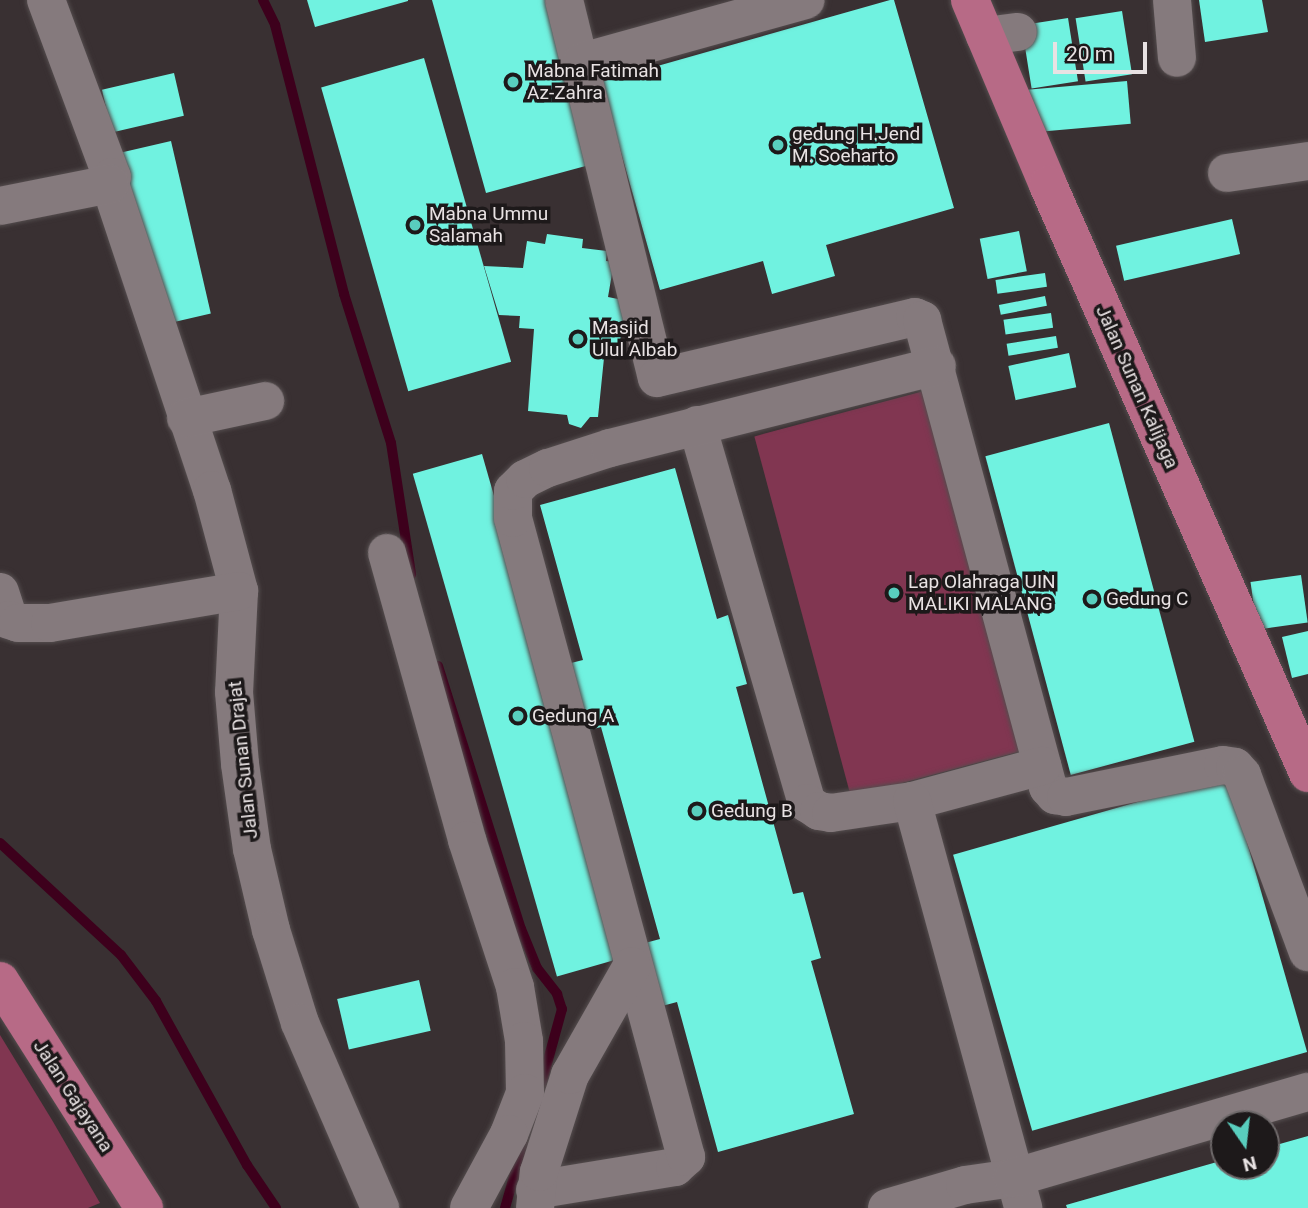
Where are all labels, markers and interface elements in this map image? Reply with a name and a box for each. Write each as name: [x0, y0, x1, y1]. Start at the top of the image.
scale bar: [1056, 28, 1150, 72]
text: 20 m: [1066, 42, 1113, 66]
place label: Mabna Fatimah Az-Zahra: [527, 60, 659, 104]
marker: Mabna Fatimah Az-Zahra: [505, 74, 521, 90]
place label: gedung H.Jend M. Soeharto: [792, 123, 920, 167]
marker: gedung H.Jend M. Soeharto: [770, 137, 786, 153]
place label: Mabna Ummu Salamah: [429, 203, 548, 247]
marker: Mabna Ummu Salamah: [407, 217, 423, 233]
street label: Jalan Sunan Kalijaga: [1091, 302, 1183, 472]
place label: Masjid Ulul Albab: [592, 317, 677, 361]
marker: Masjid Ulul Albab: [570, 331, 586, 347]
place label: Lap Olahraga UIN MALIKI MALANG: [908, 571, 1056, 615]
marker: Lap Olahraga UIN MALIKI MALANG: [886, 585, 902, 601]
place label: Gedung C: [1106, 588, 1188, 610]
marker: Gedung C: [1084, 591, 1100, 607]
street label: Jalan Sunan Drajat: [223, 680, 263, 840]
place label: Gedung A: [532, 705, 614, 727]
marker: Gedung A: [510, 708, 526, 724]
place label: Gedung B: [711, 800, 793, 822]
marker: Gedung B: [689, 803, 705, 819]
street label: Jalan Gajayana: [28, 1036, 118, 1156]
north arrow: [1210, 1110, 1280, 1180]
text: N: [1240, 1151, 1259, 1177]

